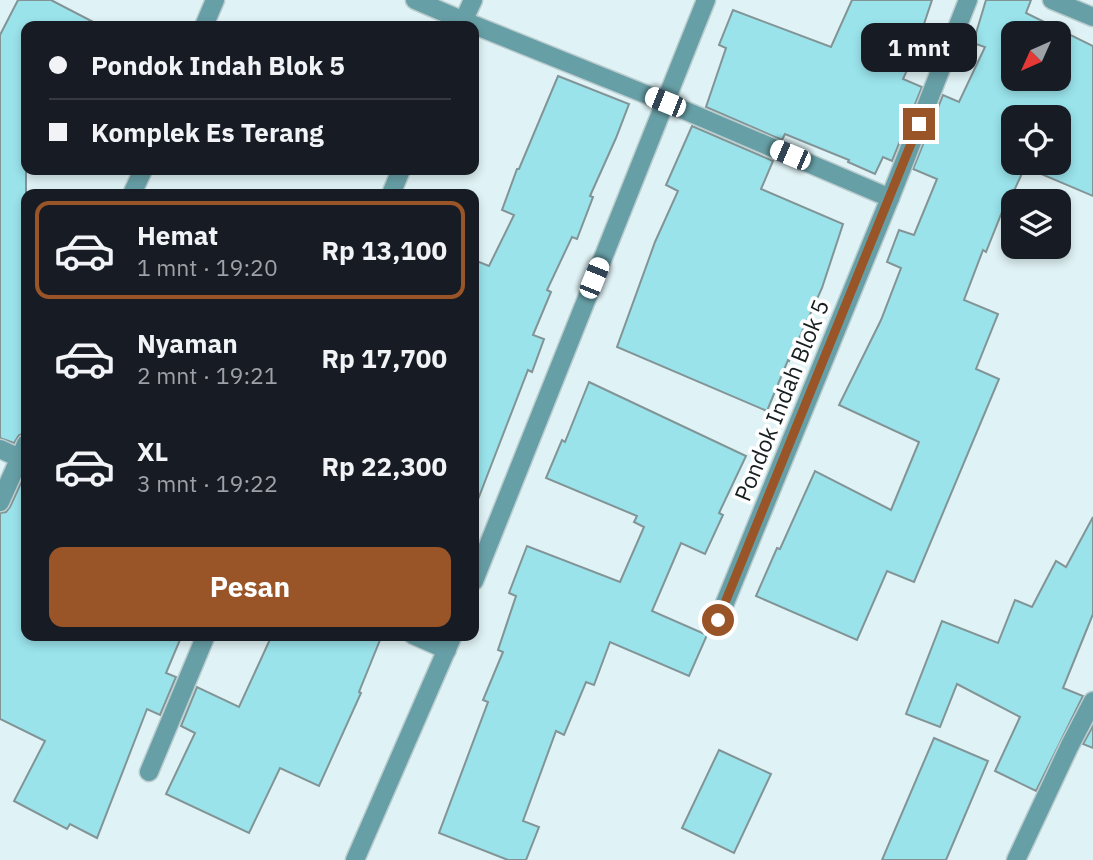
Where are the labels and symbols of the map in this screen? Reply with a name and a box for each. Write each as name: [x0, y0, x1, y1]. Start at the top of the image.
north arrow: [1001, 21, 1071, 91]
callout: 1 mnt: [861, 23, 977, 72]
car: [642, 84, 689, 120]
route end: [903, 108, 935, 140]
car: [767, 137, 814, 173]
car: [577, 255, 612, 301]
street label: Pondok Indah Blok 5: [727, 295, 835, 505]
route start: [702, 604, 734, 636]

